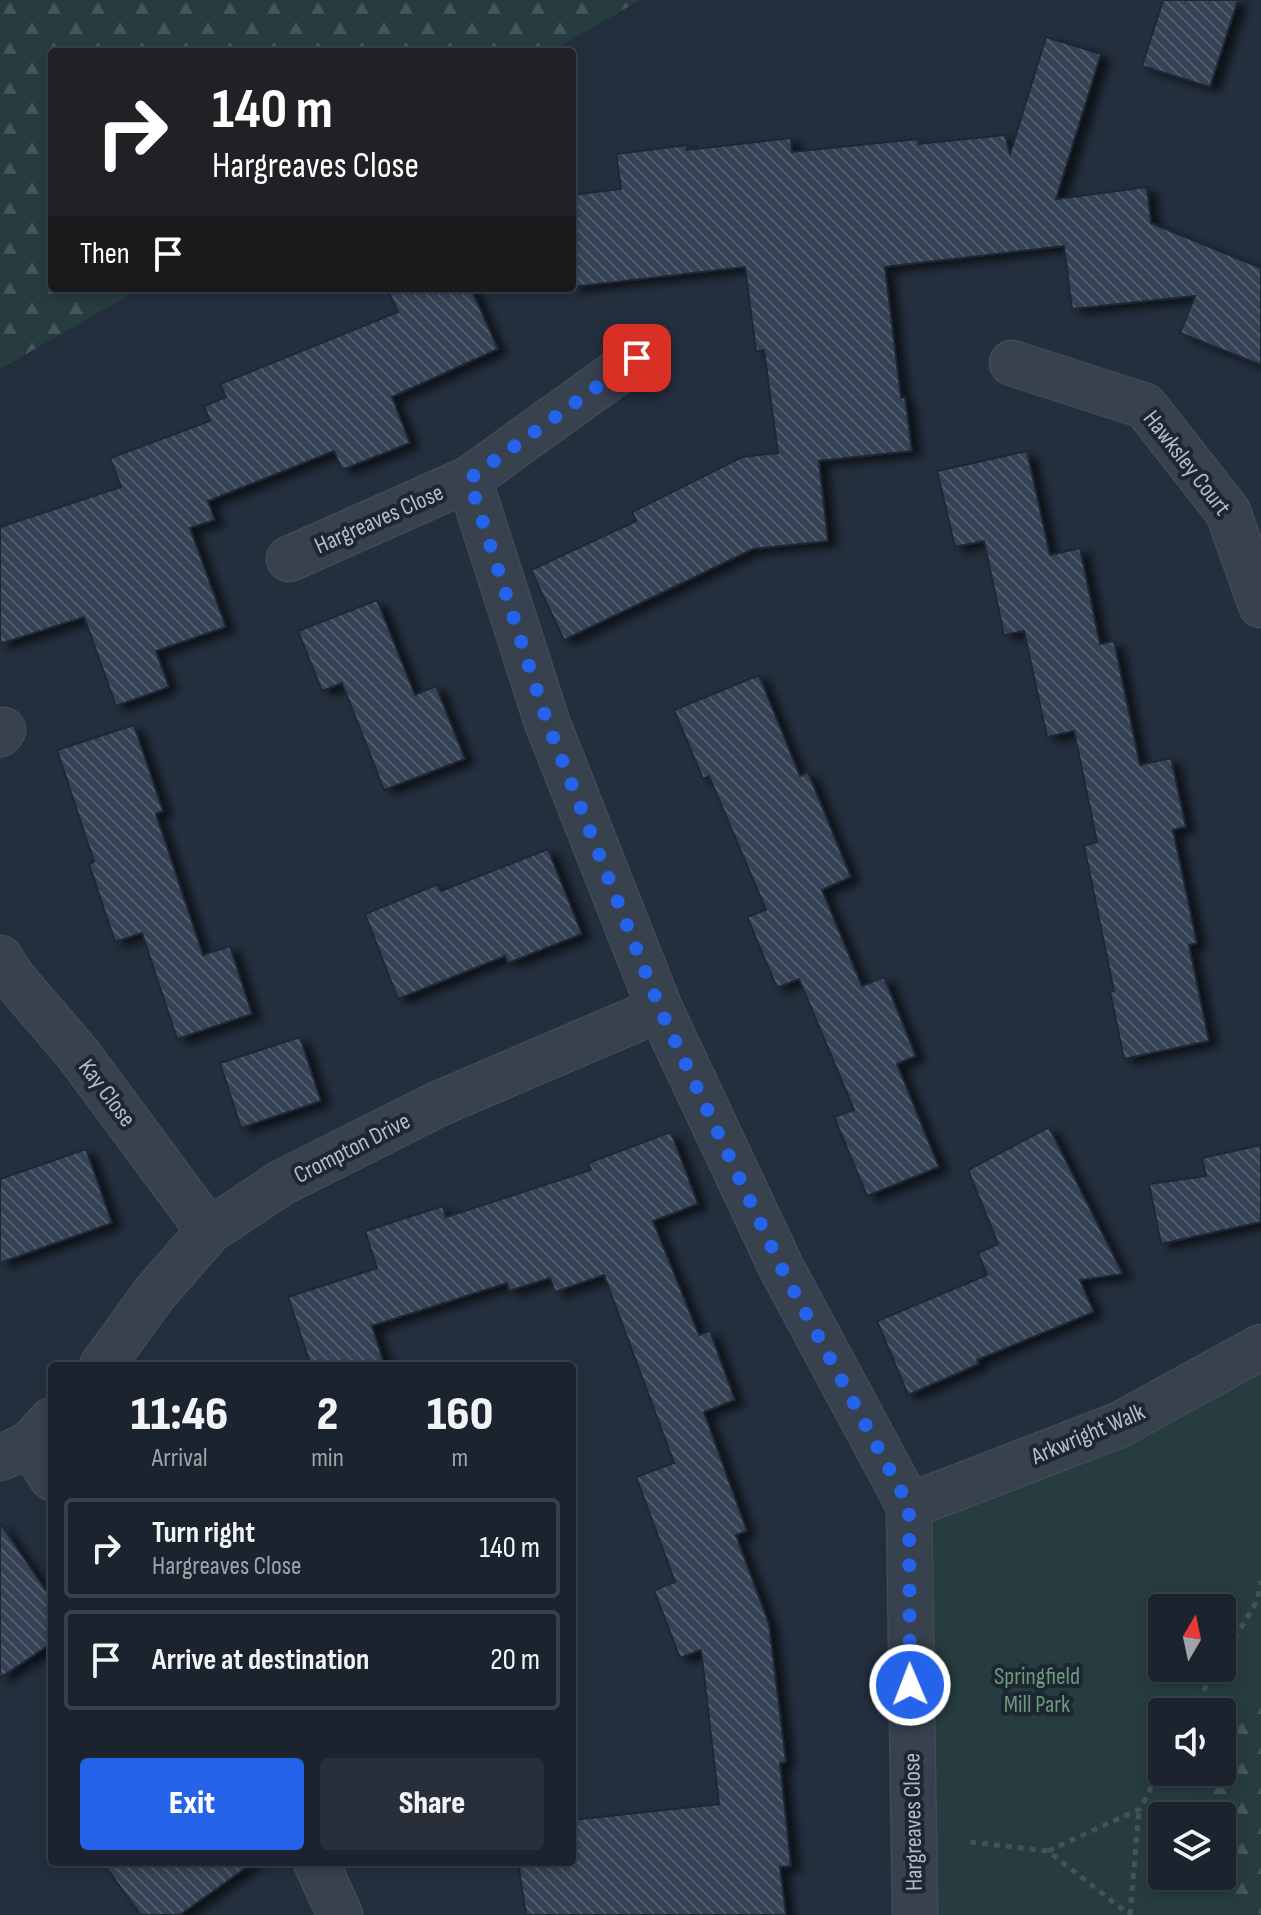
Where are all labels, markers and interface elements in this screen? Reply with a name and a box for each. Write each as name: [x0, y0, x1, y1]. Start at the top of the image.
text: 140 m: [212, 77, 333, 144]
icon: right: [80, 80, 184, 184]
text: Hargreaves Close: [212, 145, 419, 188]
icon: arrive: [146, 232, 190, 276]
text: Then: [80, 236, 130, 272]
pin: [603, 324, 671, 392]
icon: arrive: [615, 336, 659, 380]
street label: Hawksley Court: [1137, 405, 1237, 521]
street label: Hargreaves Close: [310, 478, 448, 560]
street label: Kay Close: [72, 1053, 142, 1133]
street label: Crompton Drive: [289, 1106, 415, 1190]
text: 11:46: [131, 1386, 228, 1443]
text: 2: [317, 1386, 338, 1443]
text: 160: [427, 1386, 493, 1443]
street label: Arkwright Walk: [1026, 1397, 1149, 1471]
text: Arrival: [152, 1443, 208, 1474]
text: min: [311, 1443, 344, 1474]
text: m: [452, 1443, 468, 1474]
text: Turn right: [152, 1515, 255, 1551]
icon: right: [84, 1526, 128, 1570]
text: 140 m: [480, 1530, 540, 1566]
text: Hargreaves Close: [152, 1551, 301, 1582]
north arrow: [1148, 1594, 1236, 1682]
map controls: [1148, 1594, 1236, 1890]
icon: arrive: [84, 1638, 128, 1682]
text: Arrive at destination: [152, 1642, 369, 1678]
text: 20 m: [490, 1642, 540, 1678]
position arrow: [868, 1643, 952, 1727]
park label: Springfield Mill Park: [994, 1662, 1080, 1719]
button: sound: [1148, 1698, 1236, 1786]
street label: Hargreaves Close: [897, 1753, 929, 1891]
button: Exit: [80, 1758, 304, 1850]
button: Share: [320, 1758, 544, 1850]
button: layers: [1148, 1802, 1236, 1890]

